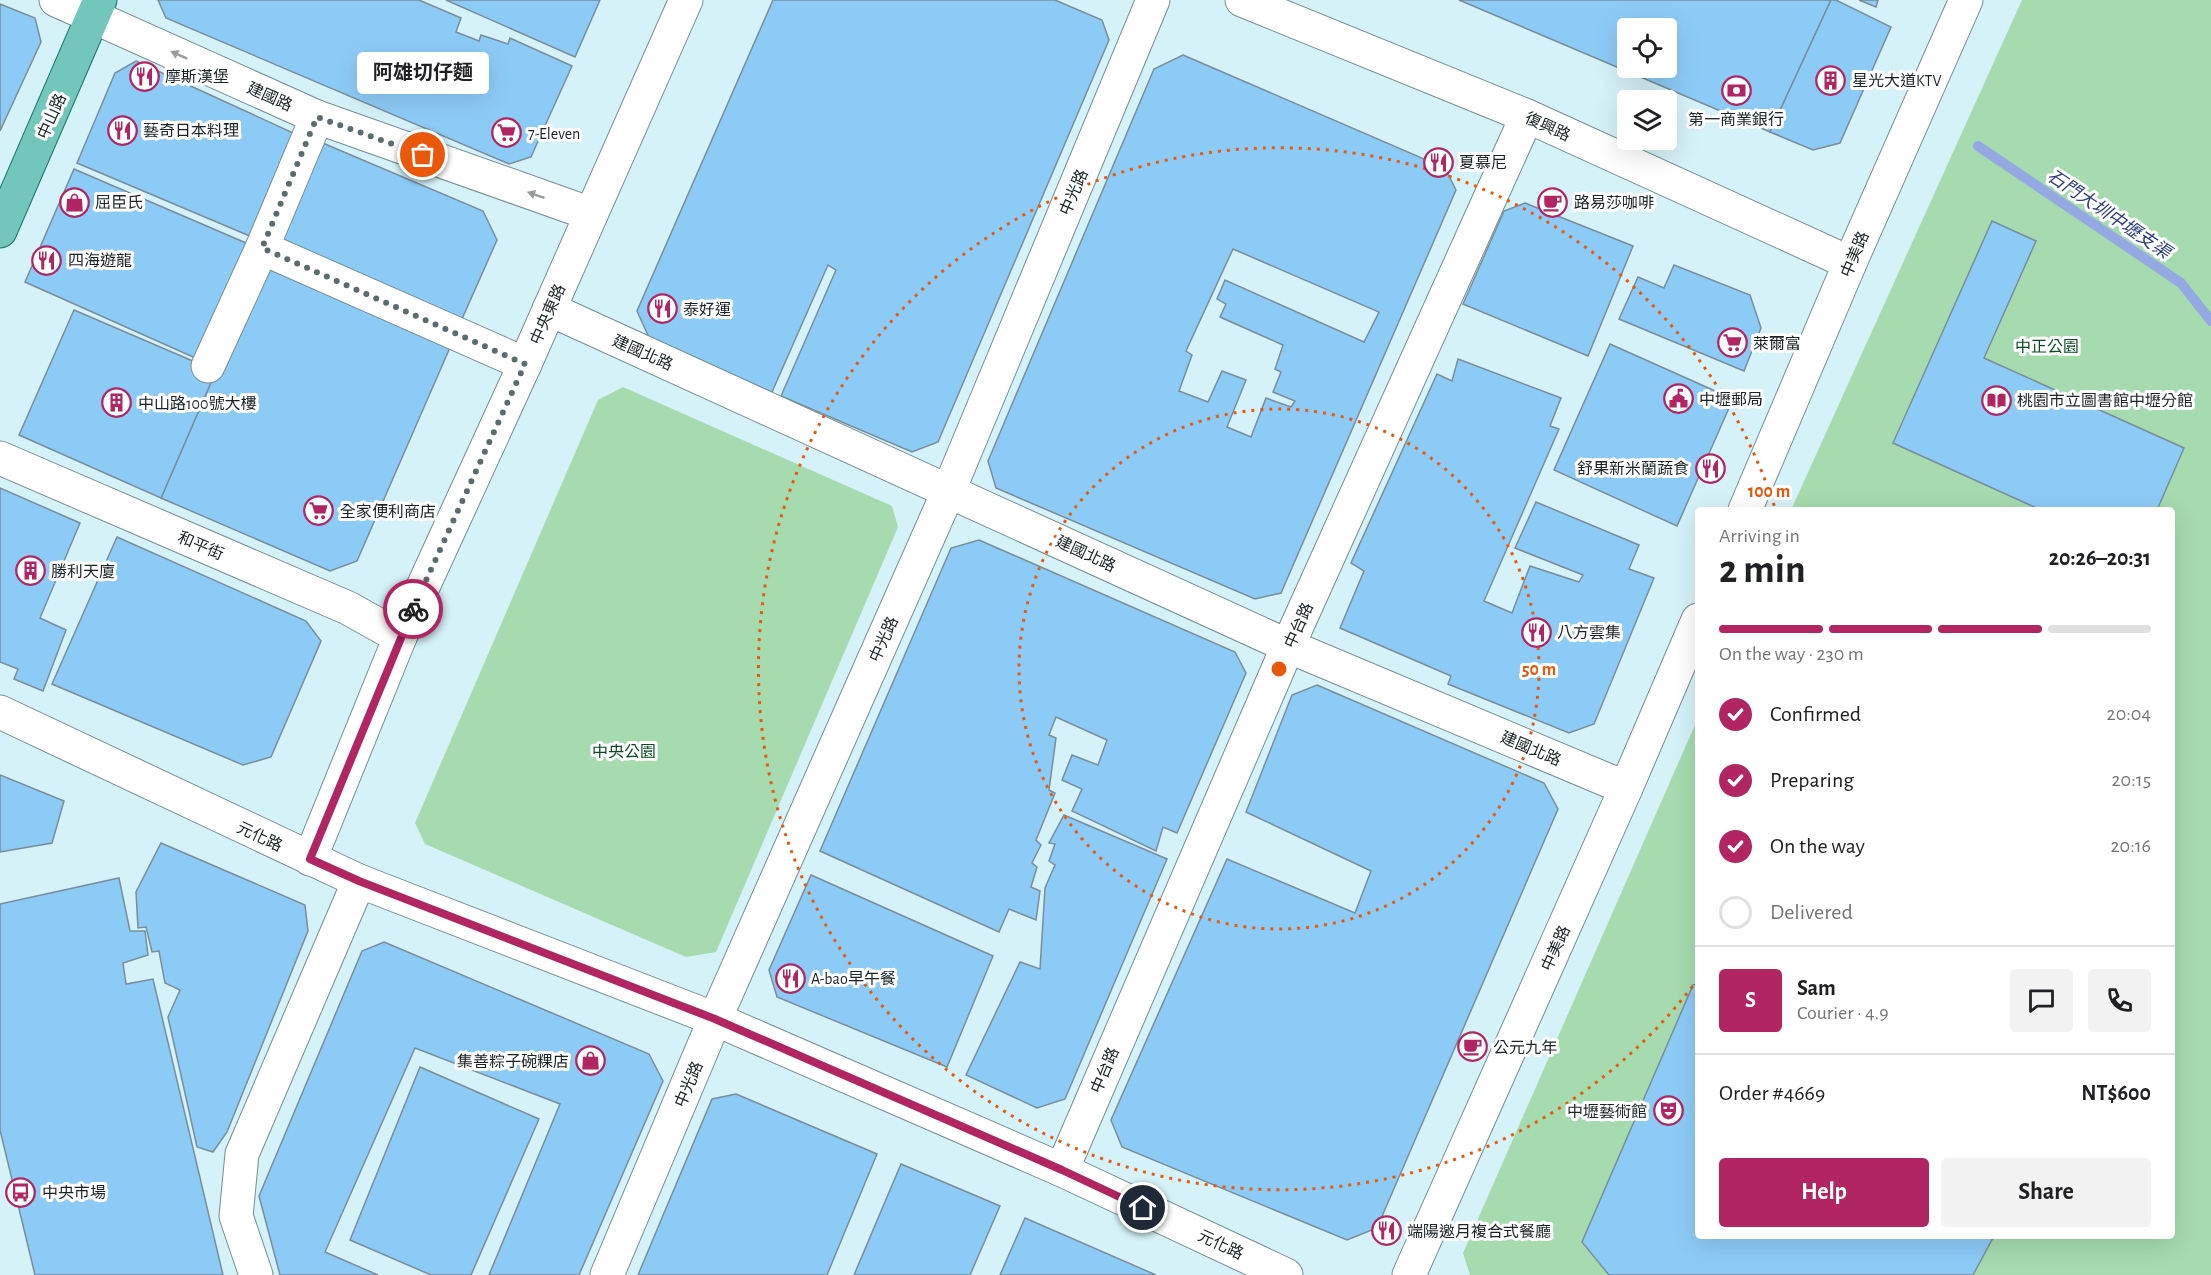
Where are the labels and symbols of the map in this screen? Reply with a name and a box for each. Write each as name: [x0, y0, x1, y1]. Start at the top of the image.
one-way arrow: [170, 49, 188, 59]
callout: 阿雄切仔麵: [357, 53, 489, 95]
restaurant icon: 摩斯漢堡: [128, 60, 160, 92]
building icon: 星光大道KTV: [1815, 64, 1847, 96]
place label: 摩斯漢堡: [165, 68, 229, 85]
place label: 星光大道KTV: [1852, 72, 1941, 89]
bank icon: 第一商業銀行: [1720, 75, 1752, 107]
street label: 建國路: [244, 79, 295, 114]
street label: 中山路: [34, 91, 69, 142]
street label: 復興路: [1522, 109, 1573, 144]
place label: 第一商業銀行: [1688, 111, 1784, 128]
restaurant icon: 藝奇日本料理: [106, 114, 138, 146]
supermarket icon: 7-Eleven: [491, 117, 523, 149]
place label: 藝奇日本料理: [143, 122, 239, 139]
place label: 7-Eleven: [528, 126, 580, 142]
pin: [397, 129, 448, 180]
restaurant icon: 夏慕尼: [1422, 146, 1454, 178]
place label: 夏慕尼: [1459, 155, 1507, 171]
water label: 石門大圳中壢支渠: [2044, 165, 2177, 264]
street label: 中光路: [1056, 167, 1091, 218]
shop icon: 屈臣氏: [58, 186, 90, 218]
cafe icon: 路易莎咖啡: [1537, 186, 1569, 218]
one-way arrow: [527, 189, 545, 199]
place label: 屈臣氏: [95, 194, 143, 211]
place label: 路易莎咖啡: [1574, 194, 1654, 211]
street label: 中美路: [1837, 229, 1872, 280]
restaurant icon: 四海遊龍: [31, 244, 63, 276]
place label: 四海遊龍: [68, 252, 132, 269]
street label: 中央東路: [527, 282, 568, 347]
restaurant icon: 泰好運: [646, 293, 678, 325]
place label: 泰好運: [683, 301, 731, 318]
supermarket icon: 萊爾富: [1716, 327, 1748, 359]
street label: 建國北路: [610, 332, 675, 373]
place label: 萊爾富: [1753, 335, 1801, 352]
park label: 中正公園: [2015, 339, 2079, 355]
public building icon: 中壢郵局: [1662, 383, 1694, 415]
library icon: 桃園市立圖書館中壢分館: [1980, 384, 2012, 416]
building icon: 中山路100號大樓: [101, 387, 133, 419]
place label: 中壢郵局: [1699, 391, 1763, 408]
place label: 桃園市立圖書館中壢分館: [2017, 392, 2193, 409]
place label: 中山路100號大樓: [138, 395, 256, 412]
restaurant icon: 舒果新米蘭蔬食: [1694, 452, 1726, 484]
place label: 舒果新米蘭蔬食: [1577, 460, 1689, 477]
text: 100 m: [1748, 483, 1790, 501]
supermarket icon: 全家便利商店: [303, 495, 335, 527]
place label: 全家便利商店: [340, 503, 436, 520]
street label: 和平街: [175, 528, 226, 563]
street label: 建國北路: [1053, 532, 1118, 575]
building icon: 勝利天廈: [14, 555, 46, 587]
place label: 勝利天廈: [51, 563, 115, 580]
courier: [383, 579, 443, 639]
street label: 中台路: [1281, 600, 1316, 651]
street label: 中光路: [866, 614, 901, 665]
restaurant icon: 八方雲集: [1520, 616, 1552, 648]
place label: 八方雲集: [1557, 624, 1621, 641]
centre of rings: [1269, 659, 1289, 679]
text: 50 m: [1522, 661, 1556, 679]
street label: 建國北路: [1498, 728, 1564, 769]
park label: 中央公園: [592, 744, 656, 760]
street label: 元化路: [234, 819, 285, 854]
street label: 中美路: [1538, 923, 1573, 974]
restaurant icon: A-bao早午餐: [774, 962, 806, 994]
place label: A-bao早午餐: [811, 970, 896, 987]
cafe icon: 公元九年: [1456, 1031, 1488, 1063]
place label: 公元九年: [1493, 1039, 1557, 1056]
shop icon: 集善粽子碗粿店: [574, 1045, 606, 1077]
street label: 中台路: [1087, 1045, 1122, 1096]
place label: 集善粽子碗粿店: [457, 1053, 569, 1070]
street label: 中光路: [671, 1059, 706, 1110]
theatre icon: 中壢藝術館: [1652, 1095, 1684, 1127]
place label: 中壢藝術館: [1567, 1103, 1647, 1120]
bus stop icon: 中央市場: [5, 1176, 37, 1208]
pin: [1117, 1182, 1168, 1233]
place label: 中央市場: [42, 1184, 106, 1201]
restaurant icon: 端陽邀月複合式餐廳: [1370, 1215, 1402, 1247]
place label: 端陽邀月複合式餐廳: [1407, 1223, 1551, 1240]
street label: 元化路: [1195, 1227, 1246, 1262]

